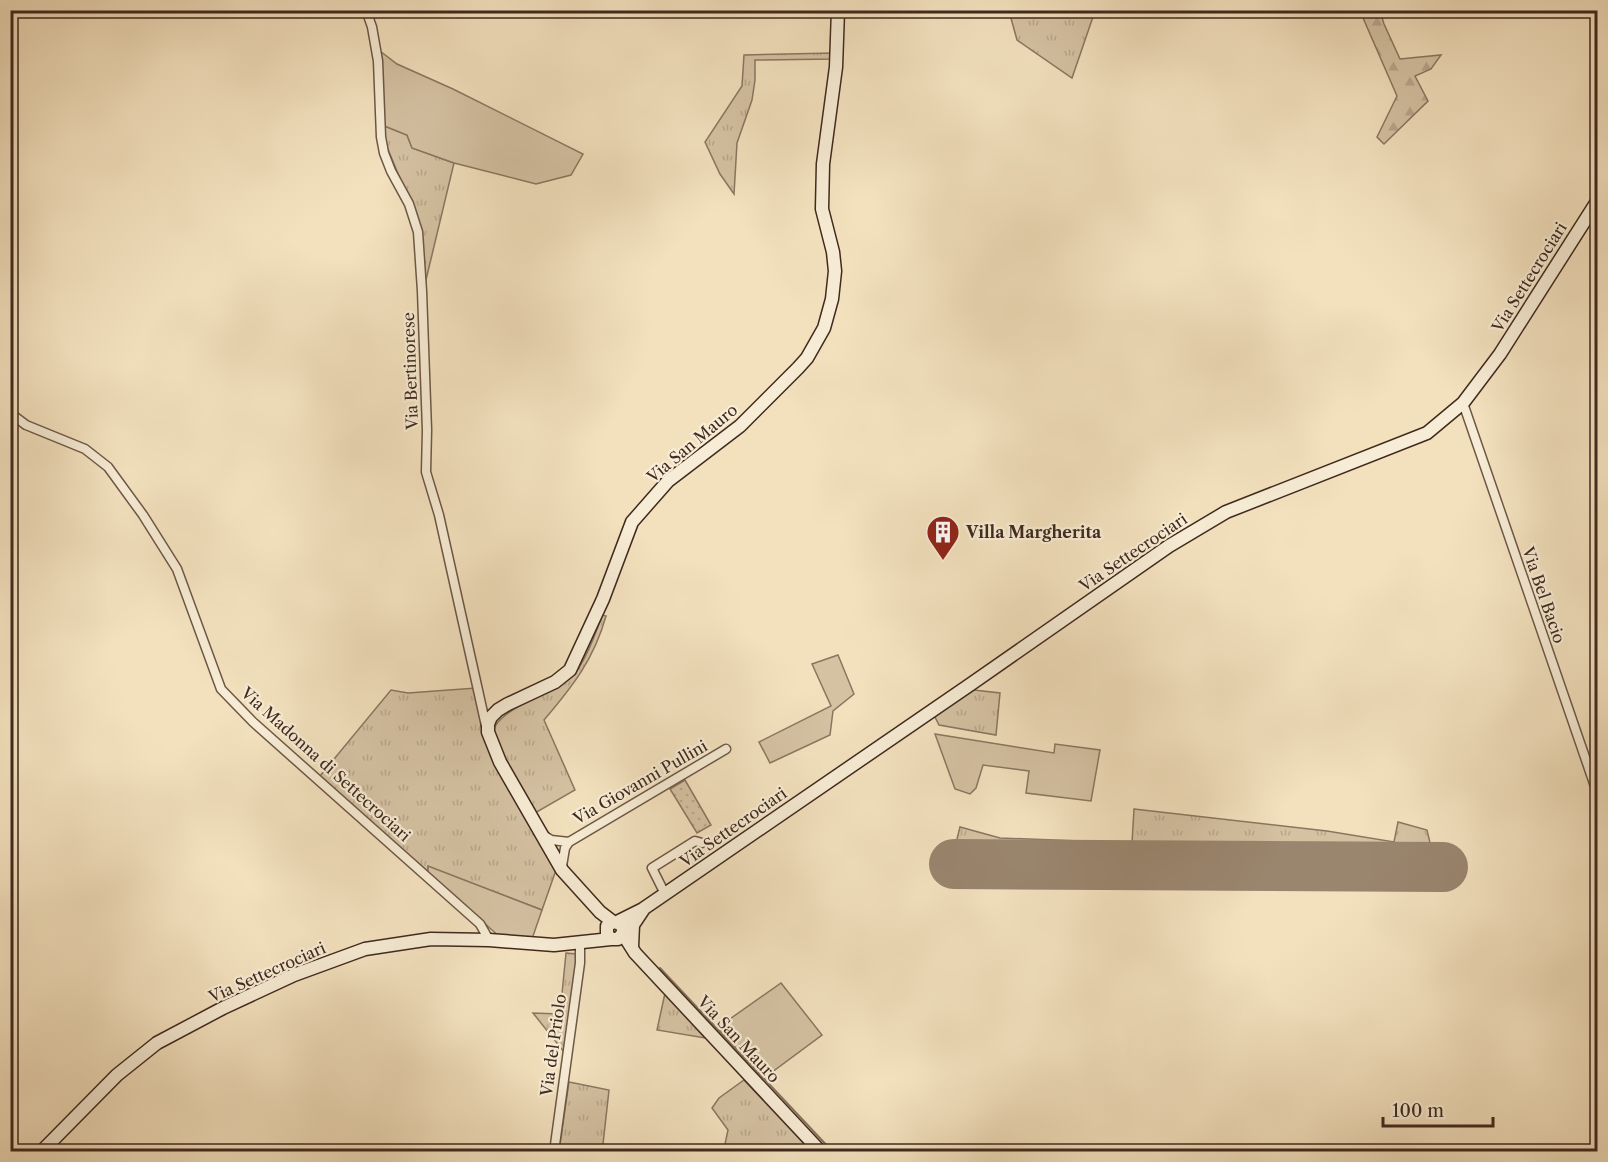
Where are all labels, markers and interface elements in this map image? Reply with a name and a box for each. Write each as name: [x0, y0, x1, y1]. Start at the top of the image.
street label: Via Settecrociari: [1487, 218, 1571, 336]
street label: Via Bertinorese: [398, 312, 422, 431]
street label: Via San Mauro: [642, 399, 741, 487]
street label: Via Settecrociari: [1074, 508, 1191, 596]
building icon: Villa Margherita: [925, 514, 961, 561]
place label: Villa Margherita: [965, 522, 1102, 542]
street label: Via Bel Bacio: [1518, 543, 1570, 646]
street label: Via Madonna di Settecrociari: [236, 682, 415, 846]
street label: Via Giovanni Pullini: [569, 735, 711, 829]
street label: Via Settecrociari: [675, 783, 790, 872]
street label: Via Settecrociari: [205, 937, 329, 1007]
street label: Via San Mauro: [693, 991, 785, 1087]
street label: Via del Priolo: [536, 992, 570, 1098]
scale bar: [1383, 1090, 1492, 1128]
text: 100 m: [1392, 1100, 1444, 1122]

